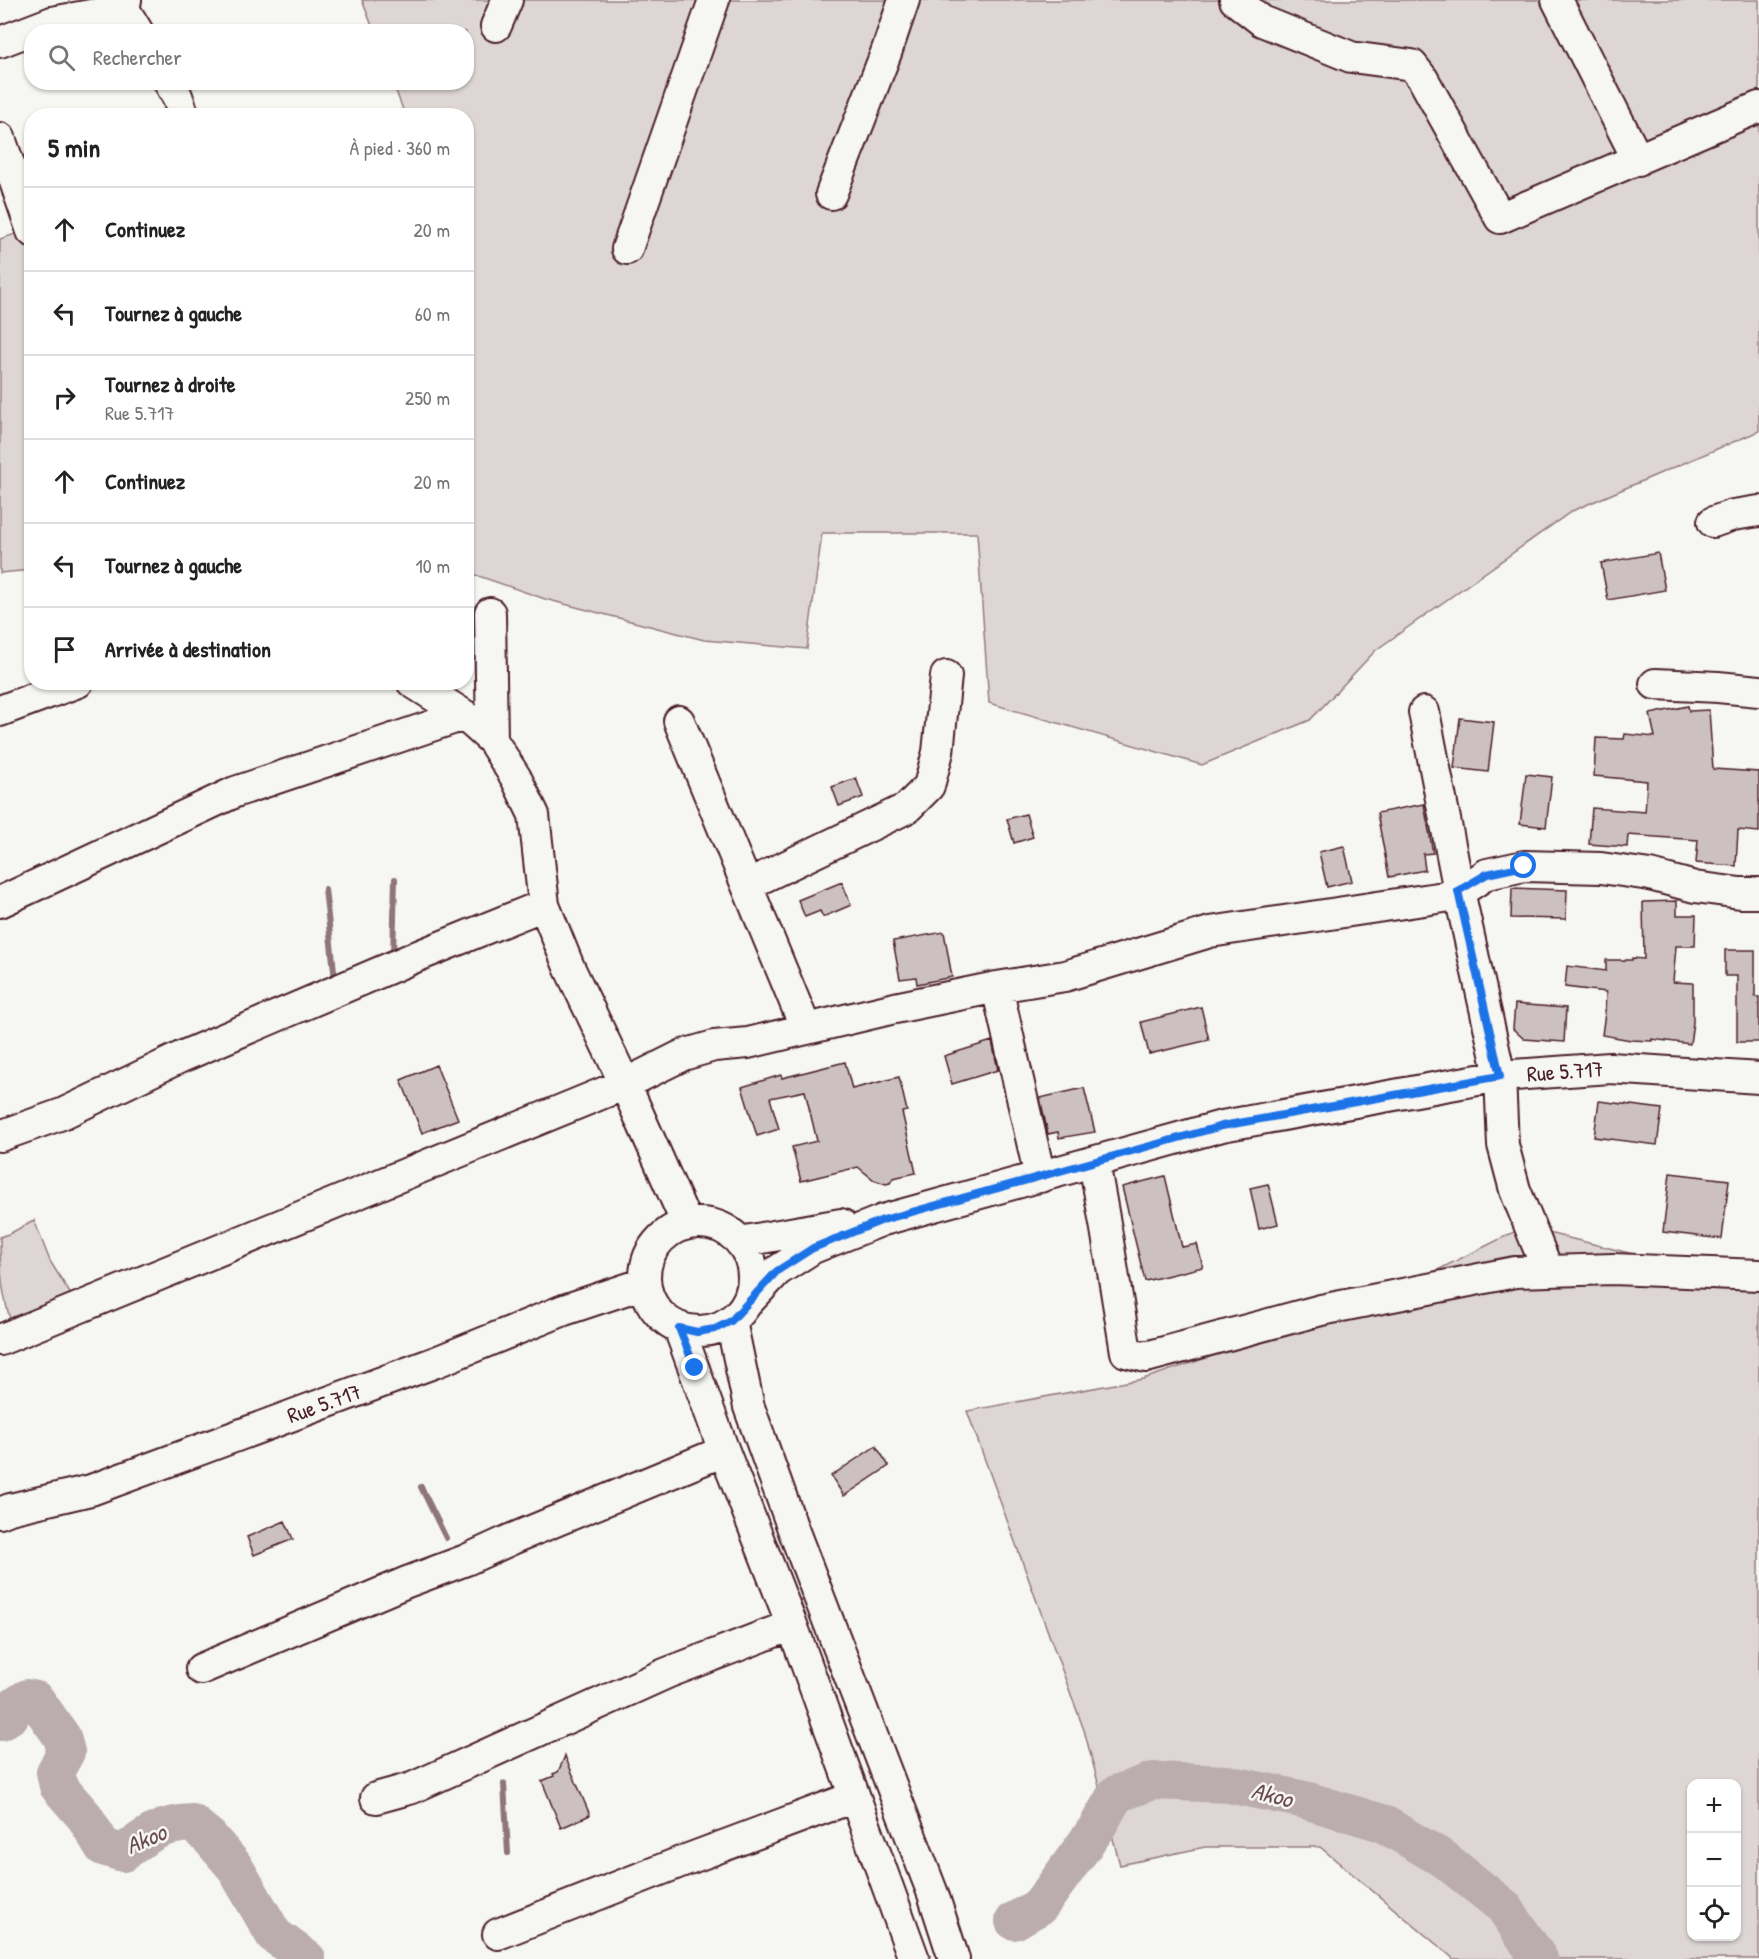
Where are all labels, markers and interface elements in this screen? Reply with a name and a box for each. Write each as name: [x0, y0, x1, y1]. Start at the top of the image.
search box: [24, 24, 474, 90]
icon: search: [45, 41, 78, 74]
text: Rechercher: [93, 42, 182, 72]
text: 5 min: [48, 130, 100, 165]
text: À pied · 360 m: [350, 134, 450, 161]
icon: ahead: [48, 213, 81, 246]
text: Continuez: [105, 214, 185, 244]
text: 20 m: [413, 216, 450, 243]
icon: left: [48, 297, 81, 330]
text: Tournez à gauche: [105, 298, 242, 328]
text: 60 m: [415, 300, 450, 327]
text: Tournez à droite: [105, 369, 235, 399]
icon: right: [48, 381, 81, 414]
text: 250 m: [405, 384, 450, 411]
text: Rue 5.717: [105, 399, 174, 426]
icon: ahead: [48, 465, 81, 498]
text: Continuez: [105, 466, 185, 496]
text: 20 m: [413, 468, 450, 495]
icon: left: [48, 549, 81, 582]
text: Tournez à gauche: [105, 550, 242, 580]
text: 10 m: [416, 552, 450, 579]
icon: arrive: [48, 633, 81, 666]
text: Arrivée à destination: [105, 634, 271, 664]
route start: [1510, 852, 1536, 878]
street label: Rue 5.717: [1526, 1053, 1604, 1089]
route end: [681, 1354, 707, 1380]
street label: Rue 5.717: [283, 1376, 365, 1430]
water label: Akoo: [1248, 1774, 1298, 1815]
map controls: [1687, 1779, 1741, 1941]
button: +: [1687, 1779, 1741, 1833]
water label: Akoo: [120, 1814, 173, 1861]
button: −: [1687, 1833, 1741, 1887]
button: locate: [1687, 1887, 1741, 1941]

